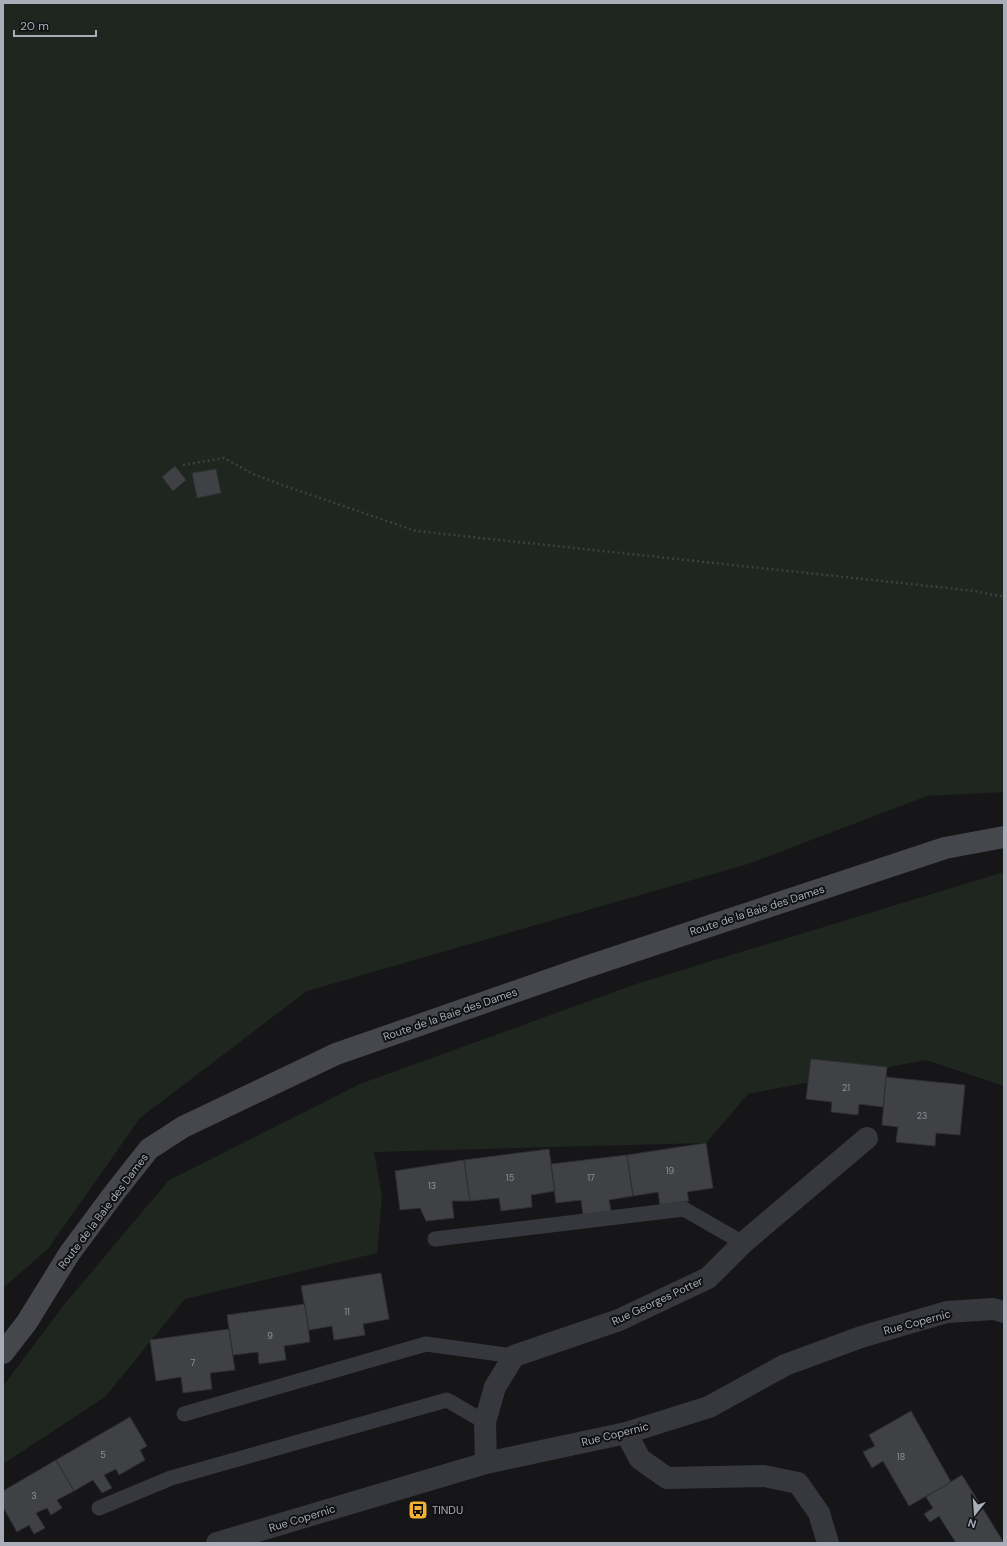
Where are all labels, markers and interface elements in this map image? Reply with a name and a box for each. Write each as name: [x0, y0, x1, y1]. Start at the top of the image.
scale bar: [14, 12, 96, 38]
text: 20 m: [20, 18, 49, 34]
street label: Route de la Baie des Dames: [688, 882, 826, 938]
street label: Route de la Baie des Dames: [381, 984, 519, 1044]
house number: 21: [842, 1082, 850, 1094]
house number: 23: [917, 1110, 927, 1122]
street label: Route de la Baie des Dames: [55, 1151, 151, 1271]
house number: 19: [666, 1165, 675, 1177]
house number: 15: [506, 1172, 514, 1184]
house number: 17: [587, 1172, 595, 1184]
house number: 13: [428, 1180, 436, 1192]
street label: Rue Georges Potter: [609, 1274, 705, 1328]
house number: 11: [344, 1306, 350, 1318]
street label: Rue Copernic: [882, 1306, 952, 1338]
house number: 9: [267, 1330, 273, 1342]
house number: 7: [191, 1357, 196, 1369]
street label: Rue Copernic: [580, 1419, 650, 1449]
house number: 5: [100, 1449, 106, 1461]
house number: 18: [897, 1451, 905, 1463]
house number: 3: [31, 1490, 37, 1502]
north arrow: [955, 1494, 995, 1534]
bus stop icon: TINDU: [407, 1499, 429, 1521]
street label: Rue Copernic: [267, 1501, 337, 1535]
place label: TINDU: [432, 1503, 463, 1517]
text: N: [966, 1516, 978, 1531]

